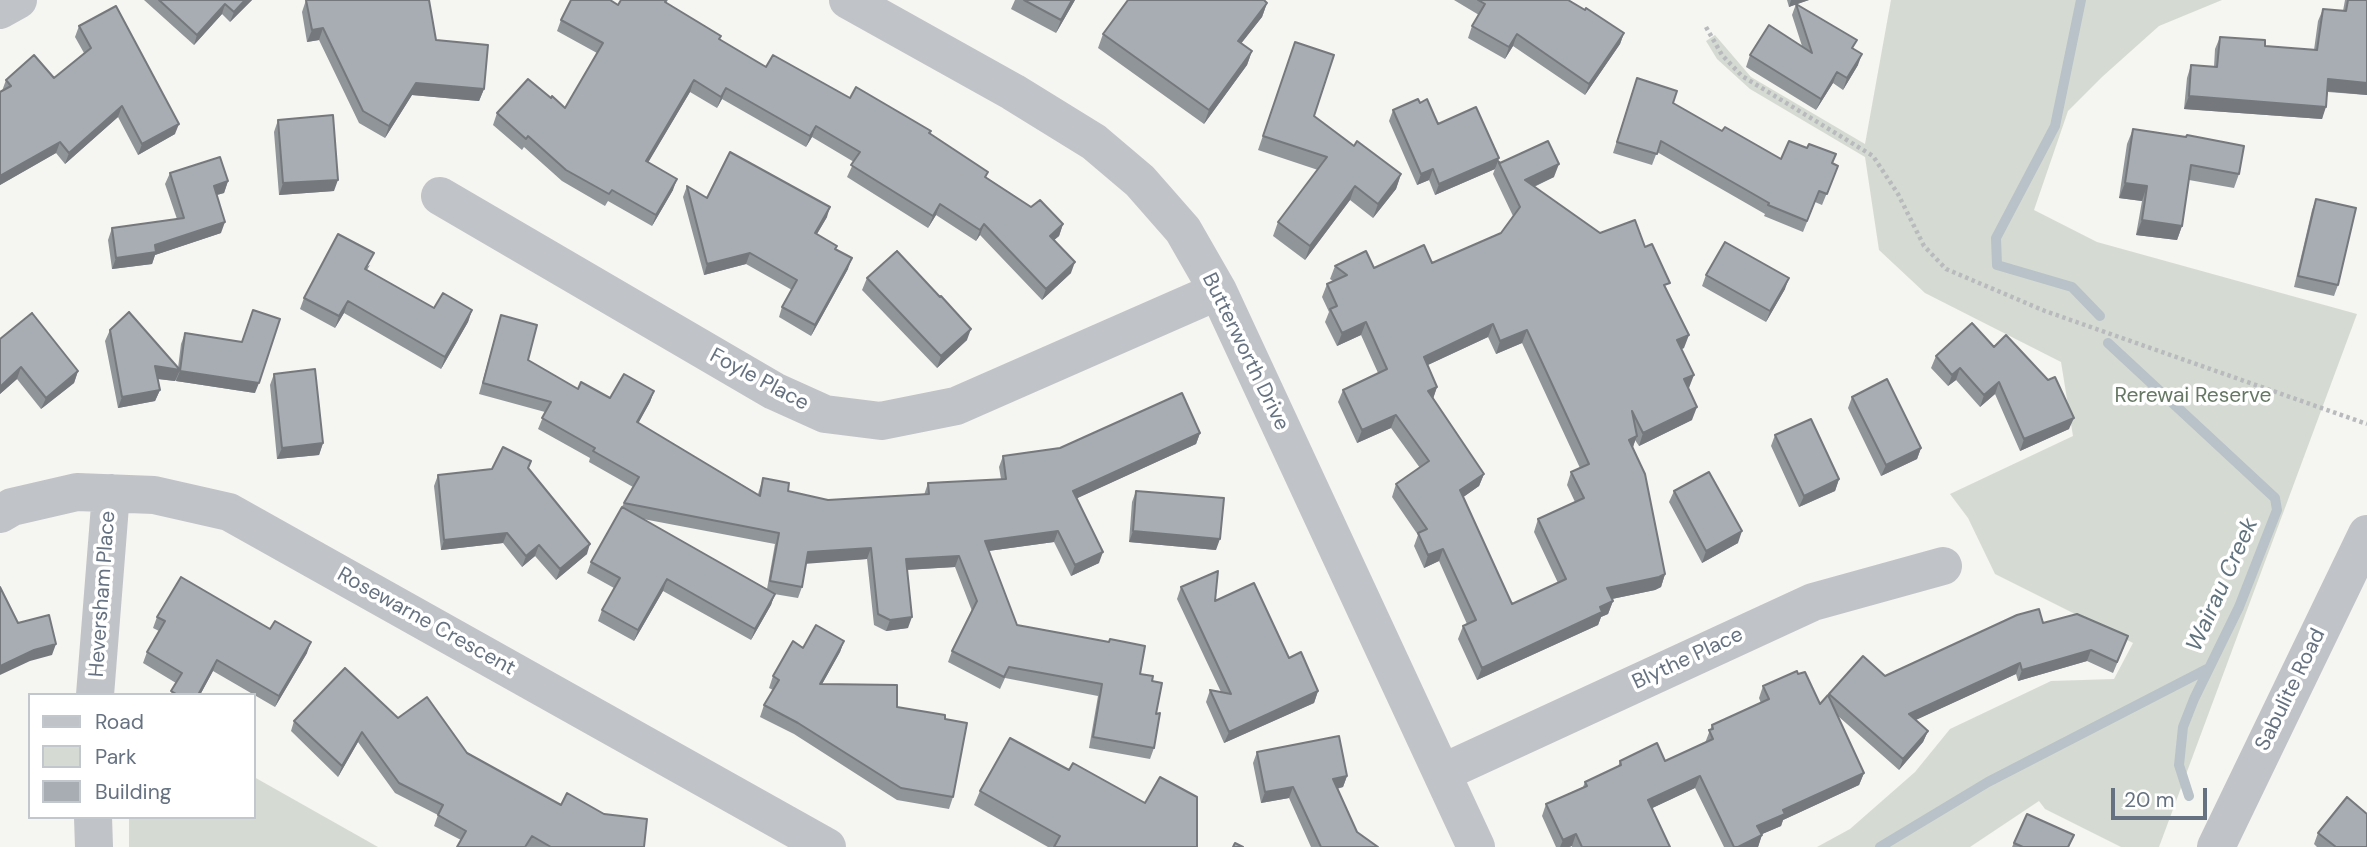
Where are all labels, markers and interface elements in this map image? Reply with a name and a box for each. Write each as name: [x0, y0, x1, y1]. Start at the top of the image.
street label: Butterworth Drive: [1196, 269, 1294, 435]
street label: Foyle Place: [705, 343, 813, 417]
park label: Rerewai Reserve: [2115, 383, 2271, 409]
street label: Heversham Place: [85, 510, 121, 678]
water label: Wairau Creek: [2181, 514, 2265, 656]
street label: Rosewarne Crescent: [332, 563, 520, 681]
street label: Blythe Place: [1629, 622, 1747, 696]
street label: Sabulite Road: [2251, 625, 2331, 755]
legend: [28, 693, 256, 819]
text: Road: [95, 708, 144, 736]
text: Park: [95, 743, 136, 771]
scale bar: [2115, 774, 2211, 818]
text: Building: [95, 778, 171, 806]
text: 20 m: [2124, 786, 2175, 814]

